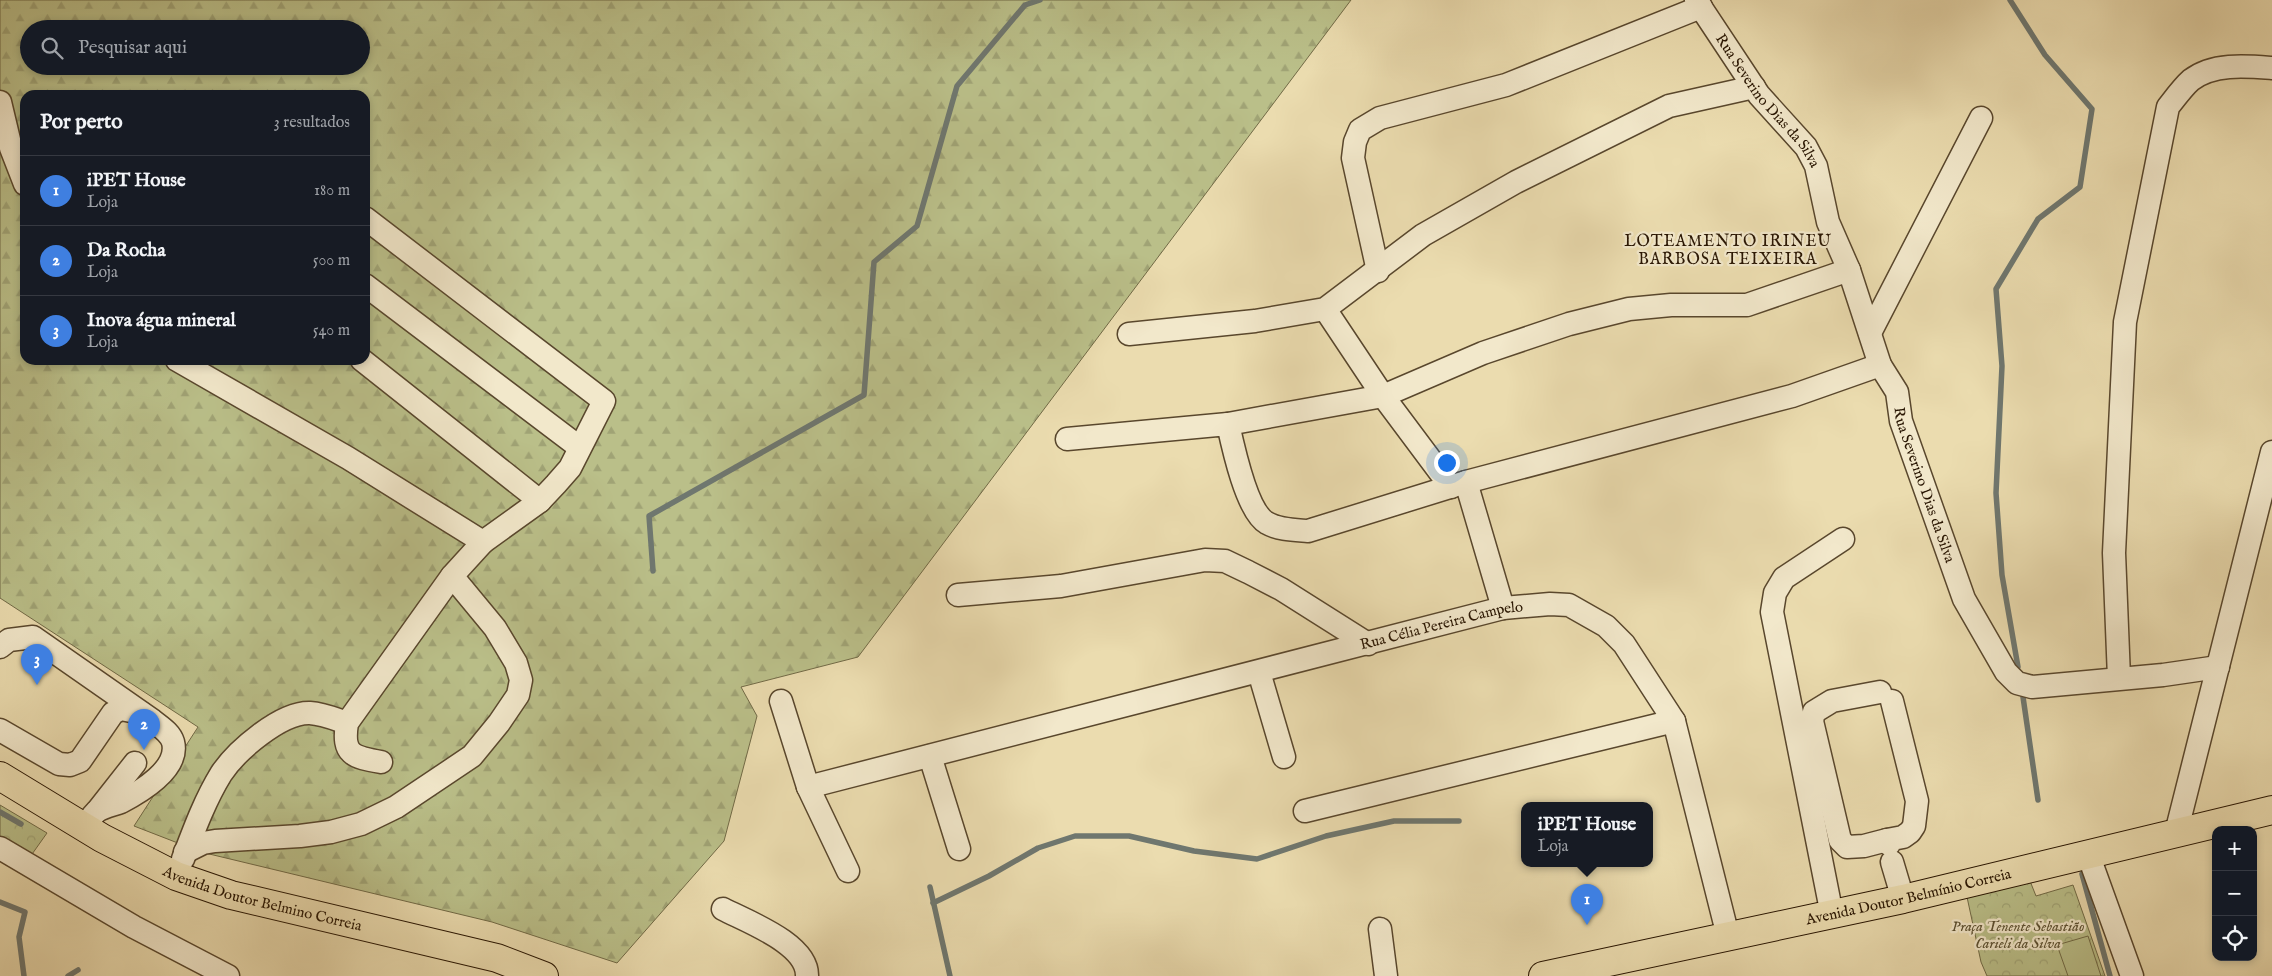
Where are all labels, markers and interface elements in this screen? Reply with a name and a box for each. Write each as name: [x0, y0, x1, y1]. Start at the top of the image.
search box: [20, 20, 370, 75]
street label: Rua Severino Dias da Silva: [1711, 30, 1824, 171]
icon: search: [38, 34, 66, 62]
text: Pesquisar aqui: [78, 36, 187, 60]
text: Por perto: [40, 109, 122, 136]
text: 3 resultados: [274, 113, 350, 133]
text: iPET House: [87, 169, 186, 193]
text: 1: [53, 181, 59, 201]
text: 180 m: [314, 181, 350, 201]
text: Loja: [87, 193, 118, 213]
district label: LOTEAMENTO IRINEU BARBOSA TEIXEIRA: [1624, 232, 1832, 270]
text: Da Rocha: [87, 239, 166, 263]
text: 2: [52, 251, 60, 271]
text: 500 m: [313, 251, 350, 271]
text: Loja: [87, 263, 118, 283]
text: Inova água mineral: [87, 309, 236, 333]
text: 3: [53, 321, 59, 341]
text: 540 m: [313, 321, 350, 341]
text: Loja: [87, 333, 118, 353]
street label: Rua Severino Dias da Silva: [1889, 406, 1960, 566]
your location: [1434, 450, 1460, 476]
street label: Rua Célia Pereira Campelo: [1358, 597, 1524, 654]
pin: 3: [21, 644, 53, 685]
pin: 2: [128, 709, 160, 750]
popup: [1521, 802, 1653, 867]
text: iPET House: [1538, 813, 1636, 837]
map controls: [2212, 826, 2257, 961]
button: +: [2212, 826, 2257, 871]
text: Loja: [1538, 837, 1568, 857]
street label: Avenida Doutor Belmino Correia: [158, 861, 364, 936]
street label: Avenida Doutor Belmínio Correia: [1803, 864, 2014, 930]
button: −: [2212, 871, 2257, 916]
pin: 1: [1571, 884, 1603, 925]
button: locate: [2212, 916, 2257, 961]
park label: Praça Tenente Sebastião Carieli da Silva: [1952, 917, 2084, 953]

